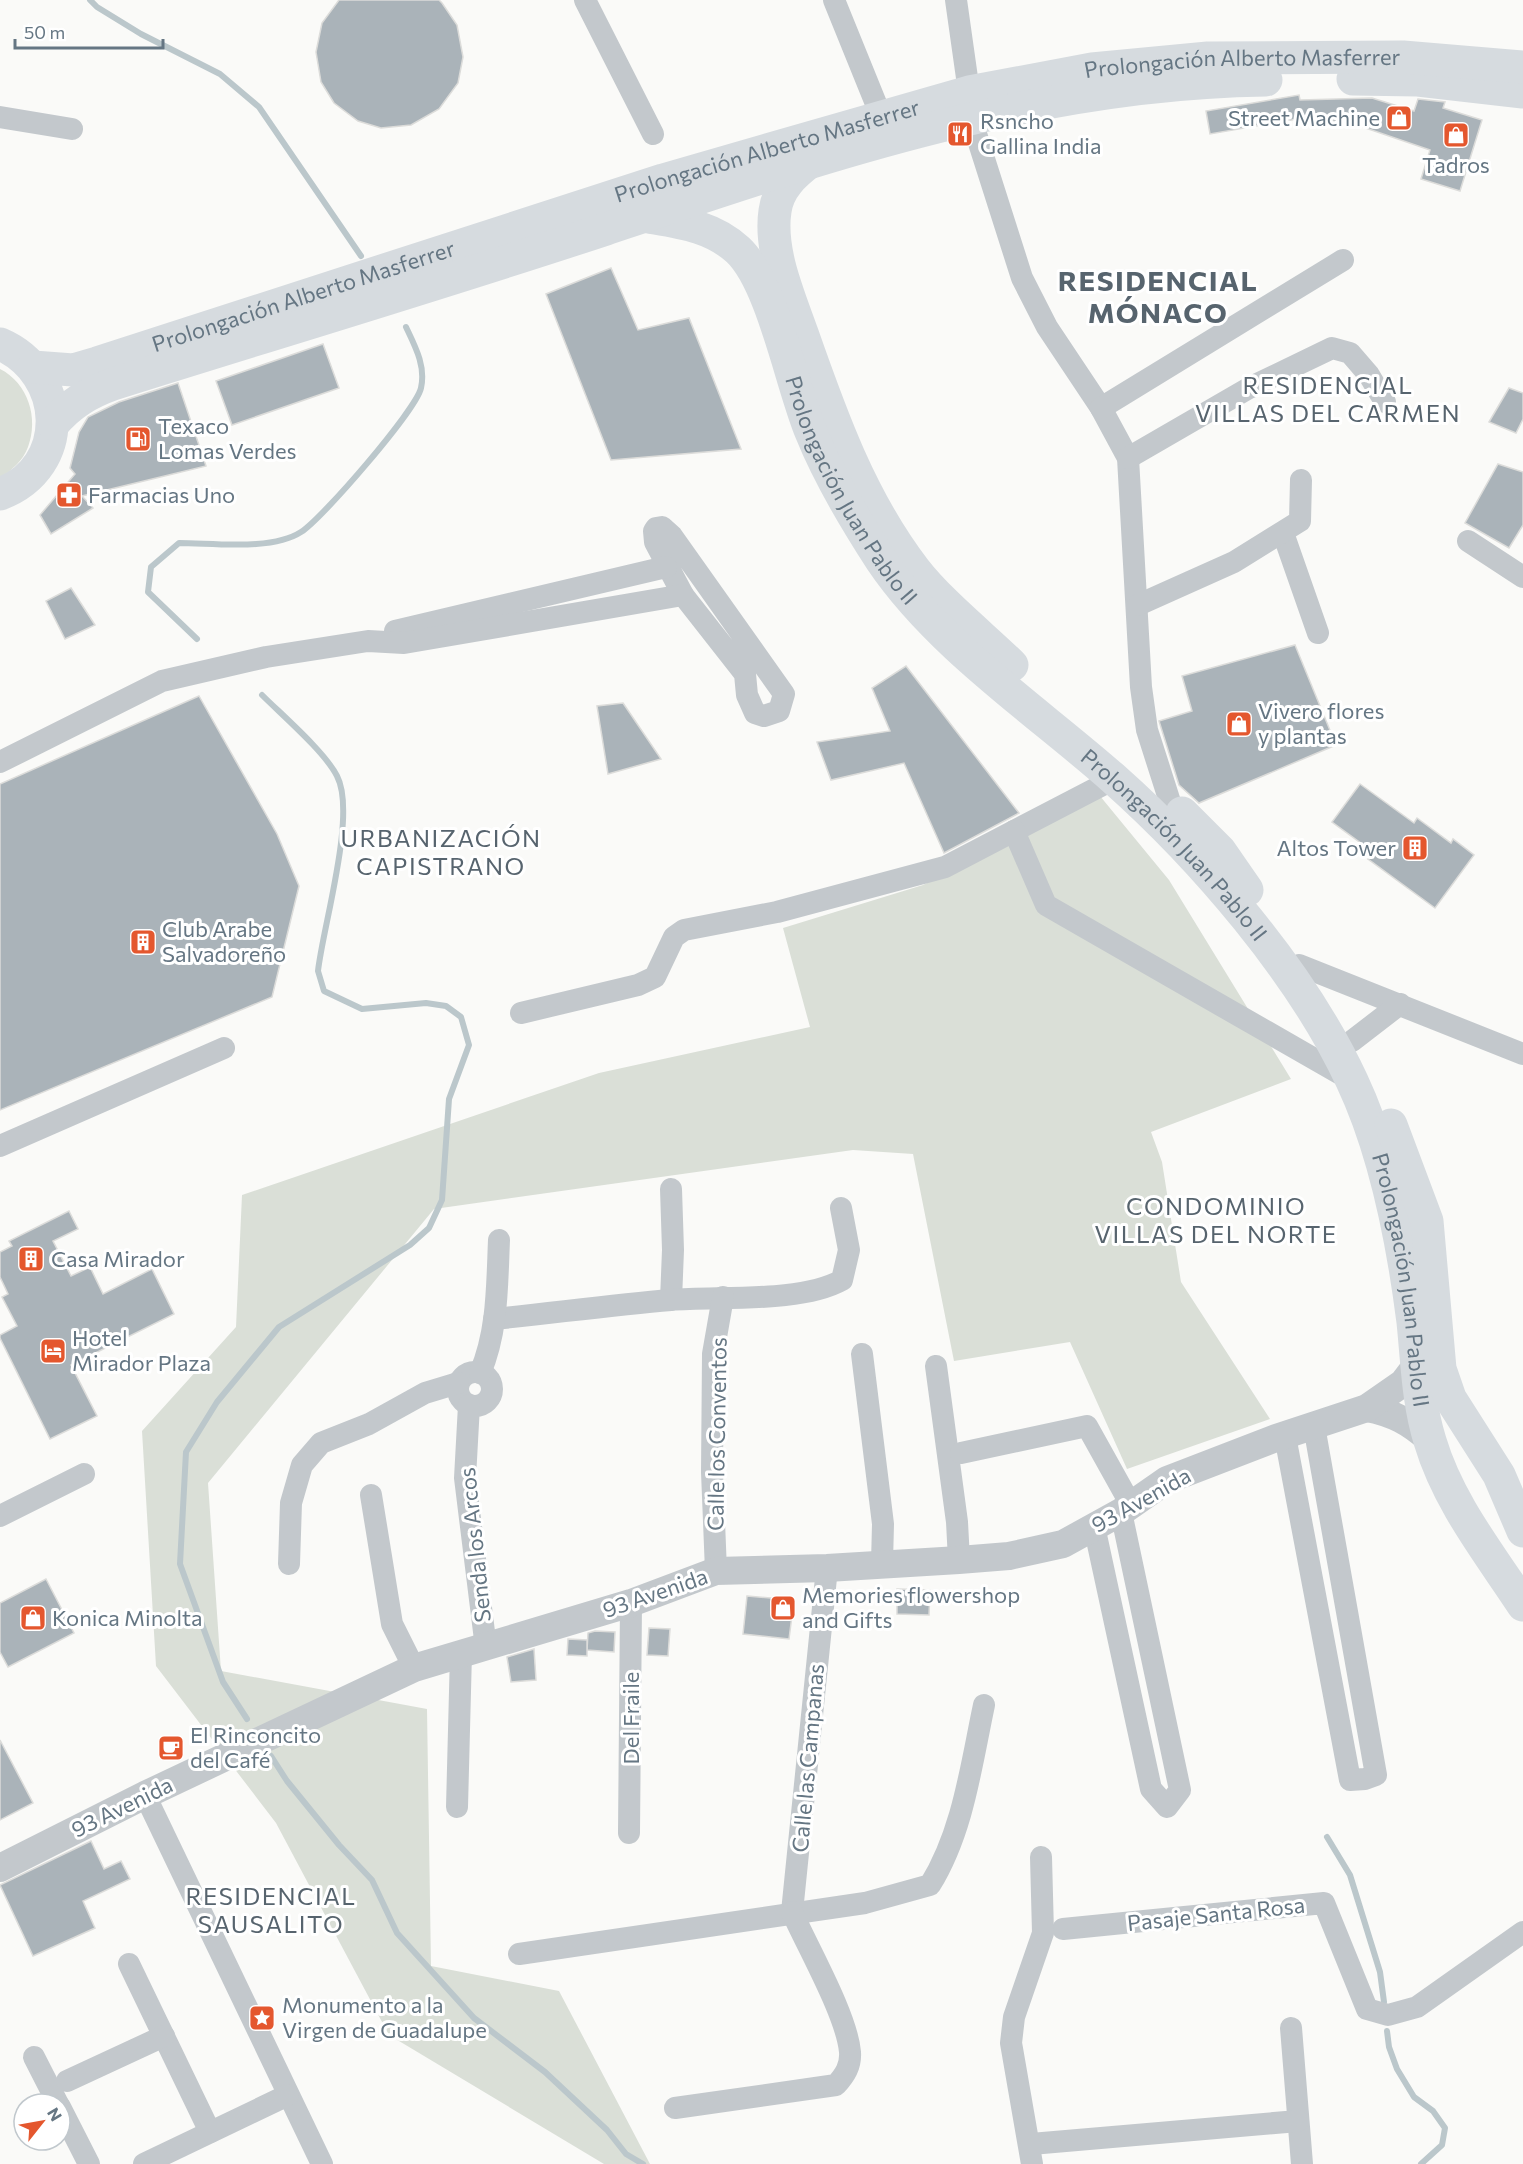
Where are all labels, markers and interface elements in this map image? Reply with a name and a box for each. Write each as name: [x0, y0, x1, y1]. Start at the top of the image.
scale bar: [15, 12, 164, 50]
text: 50 m: [24, 21, 65, 43]
street label: Prolongación Alberto Masferrer: [1082, 43, 1401, 83]
street label: Prolongación Alberto Masferrer: [611, 93, 923, 208]
shop icon: Street Machine: [1384, 103, 1414, 133]
place label: Street Machine: [1228, 104, 1380, 131]
place label: Rsncho Gallina India: [980, 107, 1101, 159]
restaurant icon: Rsncho Gallina India: [945, 119, 975, 149]
shop icon: Tadros: [1441, 120, 1471, 150]
place label: Tadros: [1422, 151, 1490, 178]
street label: Prolongación Alberto Masferrer: [148, 234, 458, 357]
district label: RESIDENCIAL MÓNACO: [1058, 263, 1258, 329]
district label: RESIDENCIAL VILLAS DEL CARMEN: [1195, 370, 1461, 427]
street label: Prolongación Juan Pablo II: [780, 372, 924, 610]
place label: Texaco Lomas Verdes: [158, 412, 297, 464]
fuel station icon: Texaco Lomas Verdes: [123, 424, 153, 454]
pharmacy icon: Farmacias Uno: [54, 480, 84, 510]
place label: Farmacias Uno: [88, 481, 235, 508]
place label: Vivero flores y plantas: [1258, 697, 1384, 749]
shop icon: Vivero flores y plantas: [1224, 709, 1254, 739]
street label: Prolongación Juan Pablo II: [1076, 743, 1273, 946]
district label: URBANIZACIÓN CAPISTRANO: [340, 823, 542, 880]
building icon: Altos Tower: [1400, 833, 1430, 863]
place label: Altos Tower: [1276, 834, 1396, 861]
place label: Club Arabe Salvadoreño: [162, 915, 286, 967]
building icon: Club Arabe Salvadoreño: [128, 927, 158, 957]
street label: Prolongación Juan Pablo II: [1367, 1150, 1436, 1409]
district label: CONDOMINIO VILLAS DEL NORTE: [1094, 1191, 1338, 1248]
building icon: Casa Mirador: [16, 1244, 46, 1274]
place label: Casa Mirador: [51, 1245, 185, 1272]
place label: Hotel Mirador Plaza: [72, 1324, 211, 1376]
hotel icon: Hotel Mirador Plaza: [38, 1336, 68, 1366]
street label: Calle los Conventos: [701, 1337, 732, 1531]
street label: 93 Avenida: [1086, 1461, 1195, 1538]
street label: Senda los Arcos: [453, 1466, 496, 1624]
street label: 93 Avenida: [599, 1562, 711, 1623]
place label: Memories flowershop and Gifts: [802, 1581, 1020, 1633]
shop icon: Memories flowershop and Gifts: [768, 1593, 798, 1623]
shop icon: Konica Minolta: [18, 1603, 48, 1633]
place label: Konica Minolta: [52, 1604, 203, 1631]
street label: Calle las Campanas: [786, 1662, 829, 1853]
street label: Del Fraile: [617, 1672, 644, 1764]
place label: El Rinconcito del Café: [190, 1721, 321, 1773]
cafe icon: El Rinconcito del Café: [156, 1733, 186, 1763]
street label: 93 Avenida: [67, 1770, 177, 1843]
district label: RESIDENCIAL SAUSALITO: [185, 1881, 357, 1938]
street label: Pasaje Santa Rosa: [1126, 1891, 1306, 1936]
place label: Monumento a la Virgen de Guadalupe: [282, 1991, 487, 2043]
place icon: Monumento a la Virgen de Guadalupe: [247, 2003, 277, 2033]
north arrow: [12, 2092, 72, 2152]
text: N: [44, 2104, 67, 2124]

